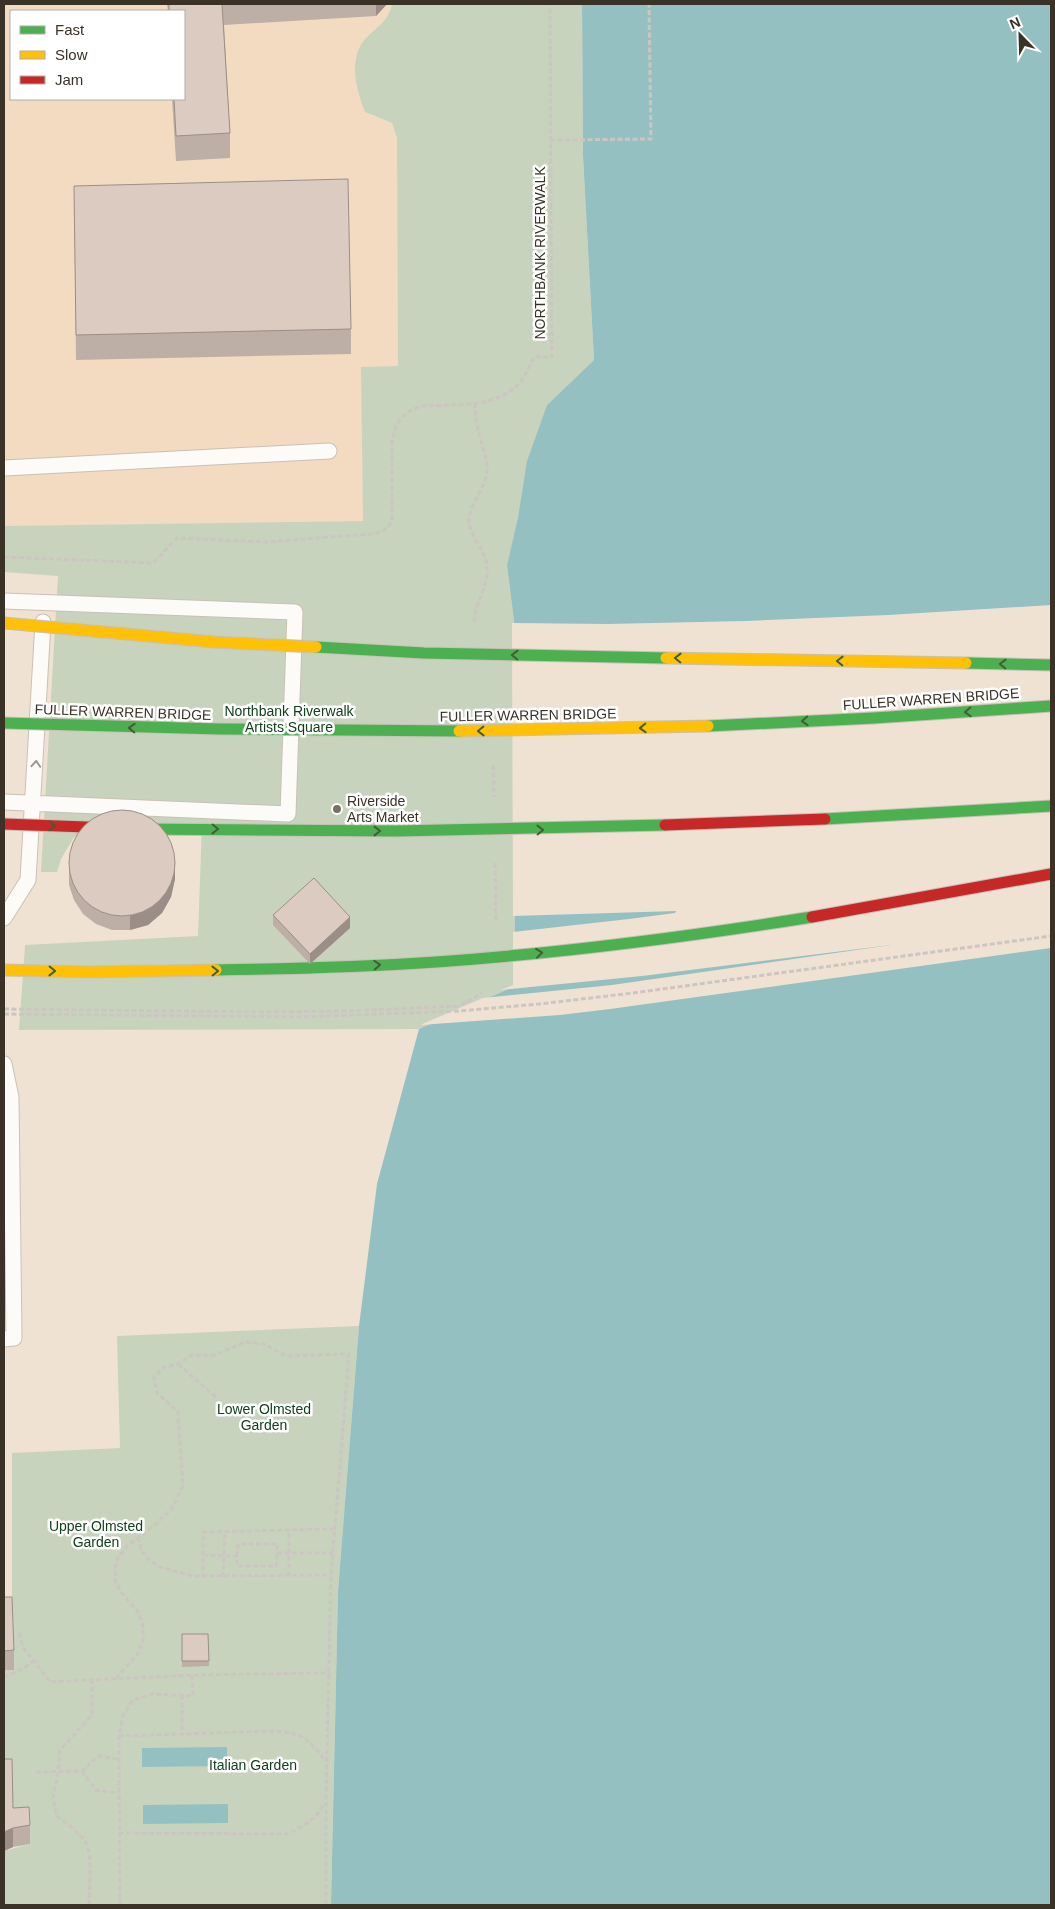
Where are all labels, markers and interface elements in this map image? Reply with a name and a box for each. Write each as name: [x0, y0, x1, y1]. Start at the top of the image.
legend: [10, 10, 185, 100]
north arrow: [995, 10, 1045, 60]
text: N: [1007, 14, 1023, 32]
text: Fast: [55, 21, 85, 38]
text: Slow: [55, 46, 88, 63]
text: Jam: [55, 71, 83, 88]
street label: NORTHBANK RIVERWALK: [532, 166, 548, 340]
one-way arrow: [511, 650, 518, 660]
one-way arrow: [673, 653, 681, 663]
one-way arrow: [836, 656, 844, 666]
one-way arrow: [998, 659, 1006, 669]
street label: FULLER WARREN BRIDGE: [842, 685, 1020, 713]
street label: FULLER WARREN BRIDGE: [34, 701, 212, 723]
park label: Northbank Riverwalk Artists Square: [224, 703, 355, 735]
street label: FULLER WARREN BRIDGE: [439, 705, 617, 725]
one-way arrow: [963, 706, 971, 717]
one-way arrow: [801, 716, 809, 727]
one-way arrow: [128, 722, 136, 733]
one-way arrow: [639, 723, 646, 733]
one-way arrow: [476, 726, 484, 736]
one-way arrow: [30, 759, 41, 767]
place label: Riverside Arts Market: [347, 793, 419, 825]
marker: Riverside Arts Market: [331, 803, 343, 815]
one-way arrow: [49, 820, 57, 831]
one-way arrow: [211, 824, 219, 835]
one-way arrow: [536, 825, 544, 835]
one-way arrow: [374, 826, 382, 836]
one-way arrow: [536, 948, 544, 959]
one-way arrow: [374, 960, 382, 971]
one-way arrow: [49, 966, 57, 976]
one-way arrow: [212, 966, 219, 976]
park label: Lower Olmsted Garden: [217, 1401, 311, 1433]
park label: Upper Olmsted Garden: [49, 1518, 143, 1550]
park label: Italian Garden: [209, 1757, 297, 1773]

